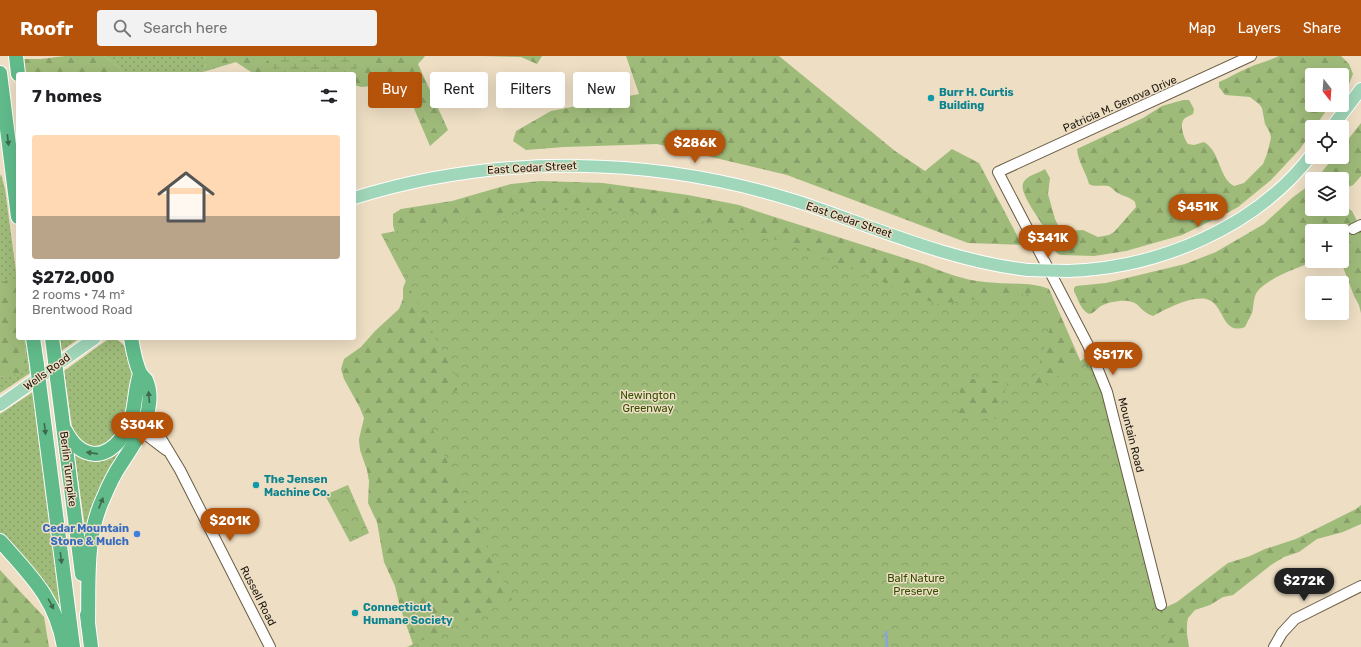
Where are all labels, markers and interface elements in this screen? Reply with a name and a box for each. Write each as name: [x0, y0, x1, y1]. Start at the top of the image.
search box: [97, 10, 377, 46]
text: Roofr: [20, 17, 73, 40]
icon: search: [111, 17, 133, 39]
text: Search here: [143, 19, 227, 37]
text: Map: [1189, 20, 1216, 37]
text: Layers: [1238, 20, 1281, 37]
text: Share: [1303, 20, 1341, 37]
north arrow: [1305, 68, 1349, 112]
map controls: [1305, 68, 1349, 320]
chip: Buy: [368, 72, 422, 108]
chip: Rent: [430, 72, 488, 108]
chip: Filters: [496, 72, 565, 108]
chip: New: [573, 72, 630, 108]
street label: Patricia M. Genova Drive: [1061, 73, 1179, 135]
icon: filters: [318, 85, 340, 107]
text: 7 homes: [32, 86, 102, 106]
place label: Burr H. Curtis Building: [939, 86, 1014, 112]
marker: Burr H. Curtis Building: [926, 93, 936, 103]
button: locate: [1305, 120, 1349, 164]
pin: $286K: [667, 130, 723, 164]
one-way arrow: [5, 134, 11, 146]
text: $286K: [673, 135, 717, 150]
street label: East Cedar Street: [487, 159, 578, 177]
icon: home: [150, 161, 222, 233]
button: layers: [1305, 172, 1349, 216]
pin: $451K: [1170, 194, 1226, 228]
street label: East Cedar Street: [804, 199, 894, 241]
text: $451K: [1178, 199, 1218, 214]
button: +: [1305, 224, 1349, 268]
pin: $341K: [1020, 225, 1076, 259]
text: $341K: [1028, 230, 1068, 245]
text: $272,000: [32, 267, 114, 287]
button: −: [1305, 276, 1349, 320]
text: 2 rooms · 74 m²: [32, 287, 125, 302]
text: Brentwood Road: [32, 302, 133, 317]
pin: $517K: [1085, 342, 1141, 376]
text: $517K: [1093, 347, 1133, 362]
street label: Wells Road: [21, 351, 73, 393]
park label: Newington Greenway: [620, 389, 676, 415]
one-way arrow: [145, 391, 152, 403]
street label: Mountain Road: [1115, 396, 1147, 474]
pin: $304K: [114, 412, 170, 446]
text: $304K: [120, 417, 164, 432]
one-way arrow: [42, 423, 48, 435]
street label: Berlin Turnpike: [57, 431, 79, 507]
one-way arrow: [86, 450, 98, 456]
place label: The Jensen Machine Co.: [264, 473, 330, 499]
marker: The Jensen Machine Co.: [251, 480, 261, 490]
one-way arrow: [98, 497, 104, 508]
pin: $201K: [202, 508, 258, 542]
text: $201K: [209, 513, 251, 528]
place label: Cedar Mountain Stone & Mulch: [42, 522, 129, 548]
marker: Cedar Mountain Stone & Mulch: [132, 529, 142, 539]
one-way arrow: [58, 552, 64, 564]
street label: Russell Road: [237, 564, 279, 628]
pin: $272K: [1276, 568, 1332, 602]
park label: Balf Nature Preserve: [887, 572, 945, 598]
text: $272K: [1283, 573, 1325, 588]
one-way arrow: [47, 598, 54, 610]
place label: Connecticut Humane Society: [363, 601, 453, 627]
marker: Connecticut Humane Society: [350, 608, 360, 618]

